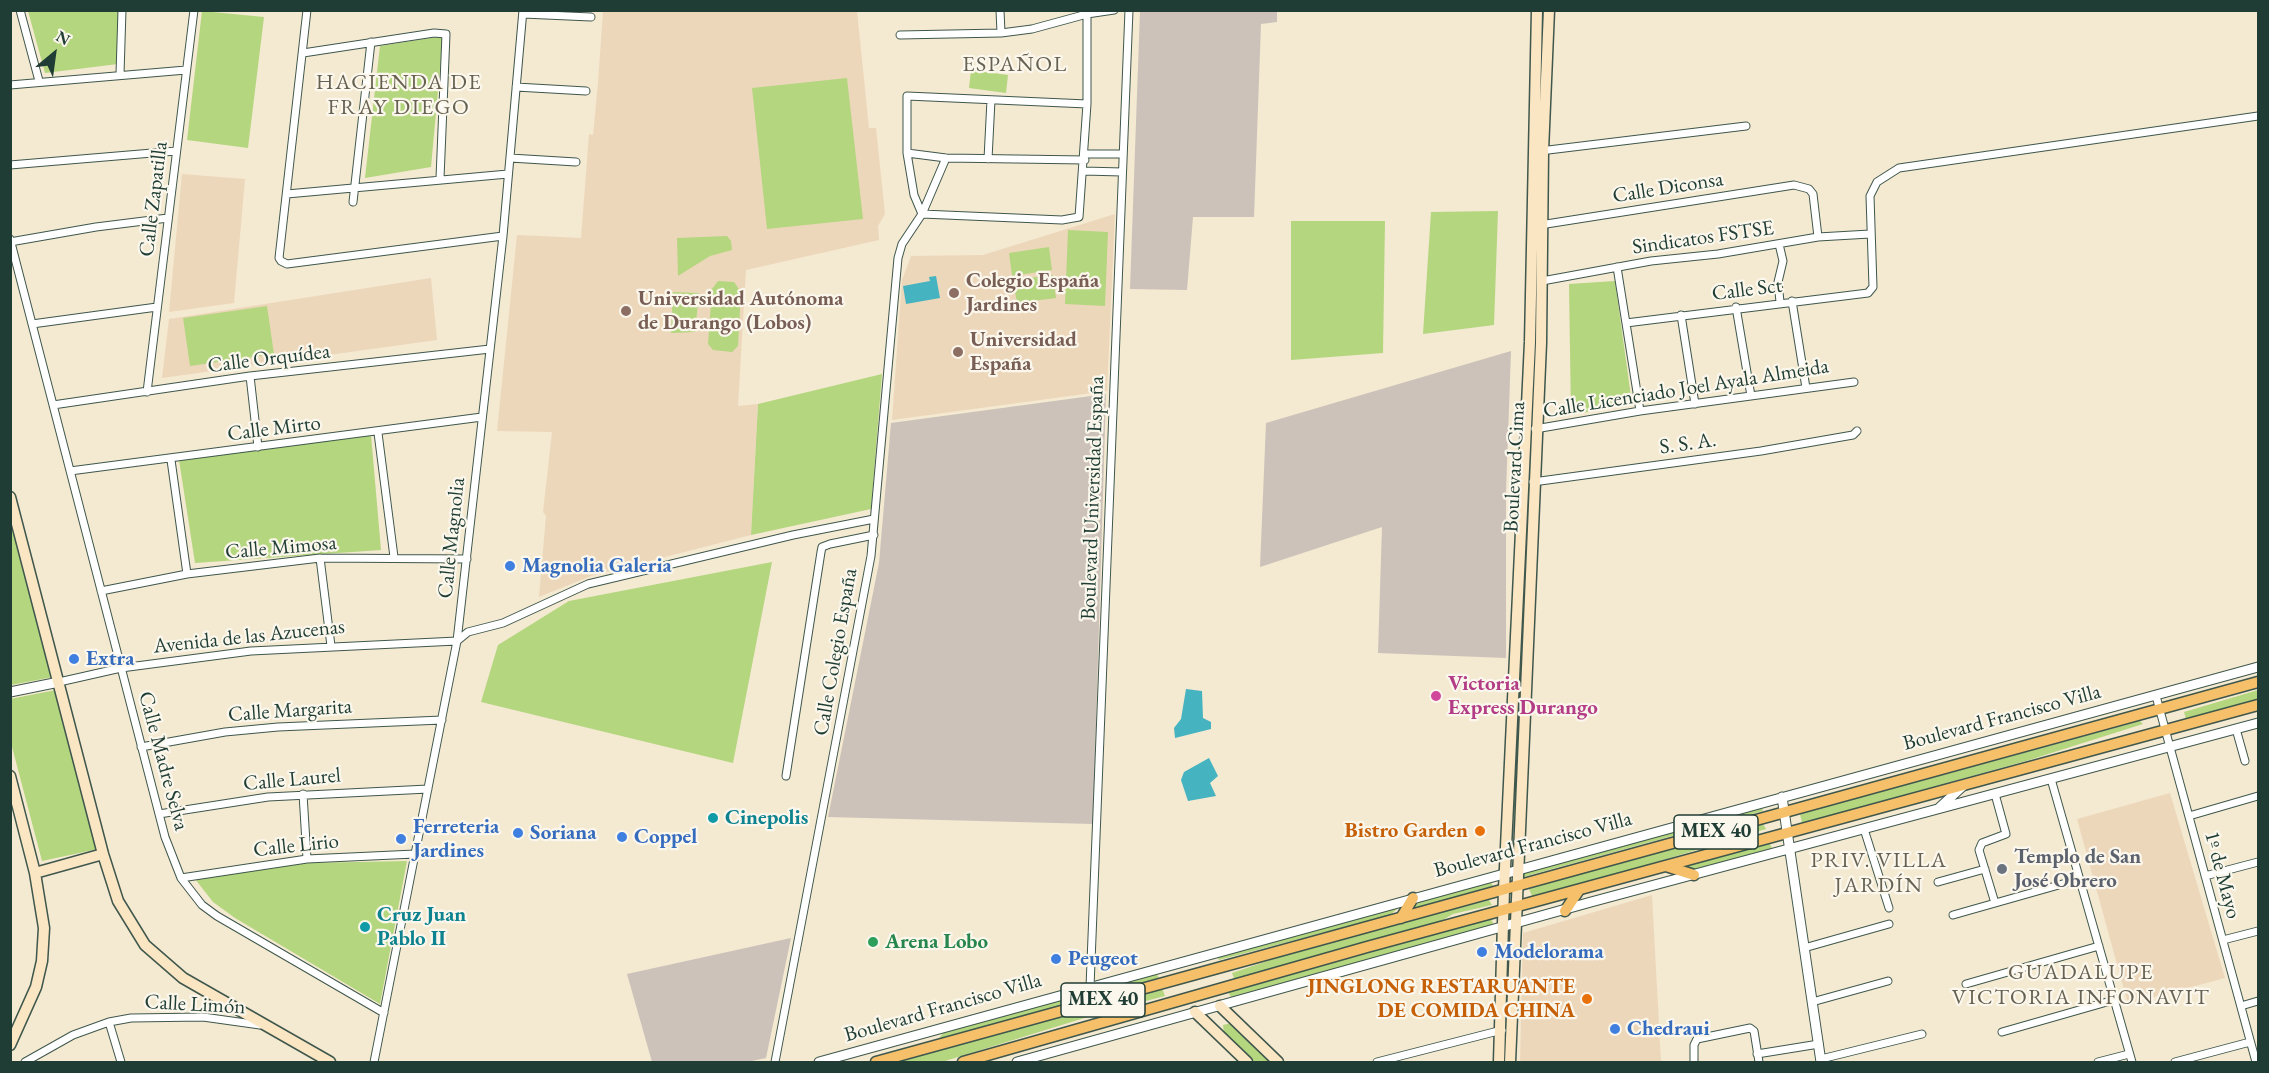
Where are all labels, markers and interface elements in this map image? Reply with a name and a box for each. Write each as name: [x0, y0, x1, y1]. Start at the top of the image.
north arrow: [24, 24, 84, 84]
text: N: [52, 25, 74, 50]
district label: ESPAÑOL: [962, 52, 1068, 78]
district label: HACIENDA DE FRAY DIEGO: [316, 70, 482, 122]
street label: Calle Zapatilla: [134, 140, 174, 258]
street label: Calle Diconsa: [1611, 167, 1725, 209]
street label: Sindicatos FSTSE: [1631, 216, 1775, 260]
place label: Colegio España Jardines: [966, 268, 1099, 318]
street label: Calle Sct: [1710, 273, 1784, 307]
place label: Universidad Autónoma de Durango (Lobos): [638, 286, 843, 336]
marker: Colegio España Jardines: [947, 286, 961, 300]
marker: Universidad Autónoma de Durango (Lobos): [619, 304, 633, 318]
place label: Universidad España: [970, 327, 1077, 377]
street label: Calle Orquídea: [206, 339, 332, 379]
marker: Universidad España: [951, 345, 965, 359]
street label: Calle Licenciado Joel Ayala Almeida: [1541, 354, 1831, 424]
street label: Boulevard Universidad España: [1076, 375, 1110, 621]
street label: Boulevard Cima: [1499, 401, 1531, 533]
street label: Calle Mirto: [226, 411, 322, 447]
street label: S. S. A.: [1658, 428, 1718, 460]
street label: Calle Magnolia: [433, 476, 471, 600]
street label: Calle Mimosa: [224, 531, 338, 565]
place label: Magnolia Galeria: [522, 553, 672, 579]
marker: Magnolia Galeria: [503, 559, 517, 573]
street label: Calle Colegio España: [809, 566, 863, 738]
street label: Avenida de las Azucenas: [152, 614, 346, 660]
place label: Extra: [86, 646, 134, 672]
marker: Extra: [67, 652, 81, 666]
place label: Victoria Express Durango: [1448, 671, 1598, 721]
street label: Boulevard Francisco Villa: [1900, 679, 2104, 757]
street label: Calle Madre Selva: [132, 689, 194, 833]
marker: Victoria Express Durango: [1429, 689, 1443, 703]
street label: Calle Margarita: [227, 694, 353, 728]
street label: Calle Laurel: [242, 763, 342, 797]
place label: Cinepolis: [725, 805, 808, 831]
street label: Boulevard Francisco Villa: [1431, 806, 1635, 884]
marker: Cinepolis: [706, 811, 720, 825]
place label: Ferreteria Jardines: [413, 814, 499, 864]
road number: MEX 40: [1674, 815, 1758, 849]
place label: Bistro Garden: [1345, 818, 1468, 844]
place label: Soriana: [530, 820, 596, 846]
place label: Coppel: [634, 824, 697, 850]
marker: Bistro Garden: [1473, 824, 1487, 838]
marker: Soriana: [511, 826, 525, 840]
street label: Calle Lirio: [252, 829, 340, 863]
street label: 1º de Mayo: [2198, 829, 2246, 921]
marker: Coppel: [615, 830, 629, 844]
marker: Ferreteria Jardines: [394, 832, 408, 846]
place label: Templo de San José Obrero: [2014, 844, 2141, 894]
district label: PRIV. VILLA JARDÍN: [1810, 848, 1948, 900]
marker: Templo de San José Obrero: [1995, 862, 2009, 876]
place label: Cruz Juan Pablo II: [377, 902, 466, 952]
marker: Cruz Juan Pablo II: [358, 920, 372, 934]
place label: Arena Lobo: [885, 929, 988, 955]
marker: Arena Lobo: [866, 935, 880, 949]
place label: Modelorama: [1494, 939, 1604, 965]
marker: Modelorama: [1475, 945, 1489, 959]
place label: Peugeot: [1068, 946, 1138, 972]
marker: Peugeot: [1049, 952, 1063, 966]
district label: GUADALUPE VICTORIA INFONAVIT: [1952, 960, 2210, 1011]
street label: Boulevard Francisco Villa: [842, 968, 1044, 1048]
place label: JINGLONG RESTARUANTE DE COMIDA CHINA: [1308, 974, 1575, 1024]
road number: MEX 40: [1061, 983, 1145, 1017]
street label: Calle Limón: [144, 990, 246, 1020]
marker: JINGLONG RESTARUANTE DE COMIDA CHINA: [1580, 992, 1594, 1006]
place label: Chedraui: [1627, 1016, 1710, 1042]
marker: Chedraui: [1608, 1022, 1622, 1036]

